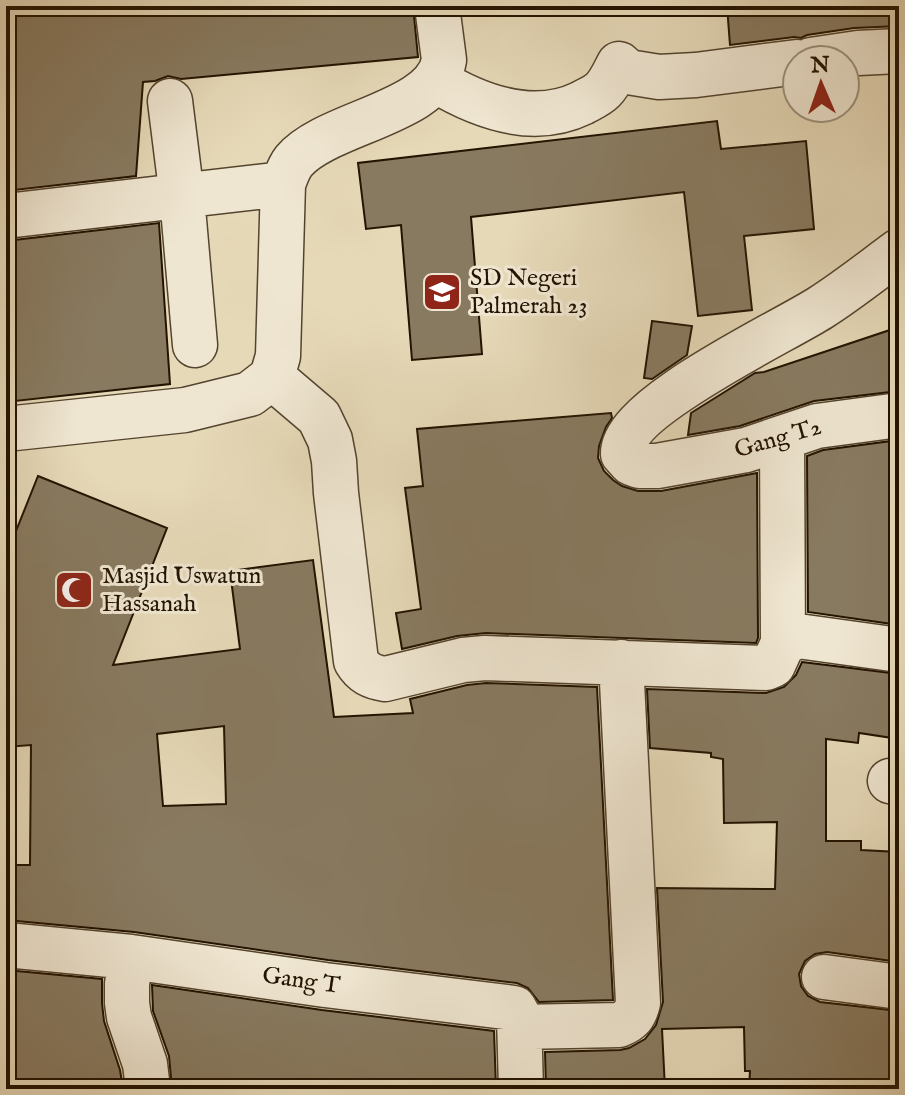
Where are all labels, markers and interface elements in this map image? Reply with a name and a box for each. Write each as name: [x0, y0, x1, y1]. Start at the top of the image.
north arrow: [781, 44, 861, 124]
text: N: [809, 52, 830, 80]
place label: SD Negeri Palmerah 23: [470, 263, 588, 322]
school or university icon: SD Negeri Palmerah 23: [421, 271, 463, 313]
street label: Gang T2: [731, 412, 825, 466]
place label: Masjid Uswatun Hassanah: [102, 561, 261, 620]
mosque icon: Masjid Uswatun Hassanah: [53, 569, 95, 611]
street label: Gang T: [260, 960, 342, 1002]

